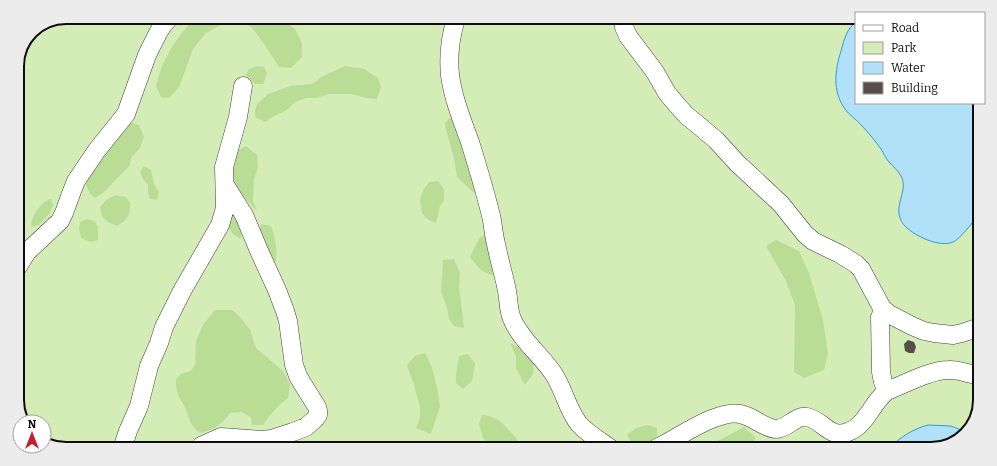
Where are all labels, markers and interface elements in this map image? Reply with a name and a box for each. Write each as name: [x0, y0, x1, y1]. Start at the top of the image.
legend: [855, 12, 985, 104]
text: Road: [891, 21, 919, 35]
text: Park: [891, 41, 917, 55]
text: Water: [891, 61, 926, 75]
text: Building: [891, 81, 938, 95]
north arrow: [12, 414, 52, 454]
text: N: [28, 418, 37, 431]

